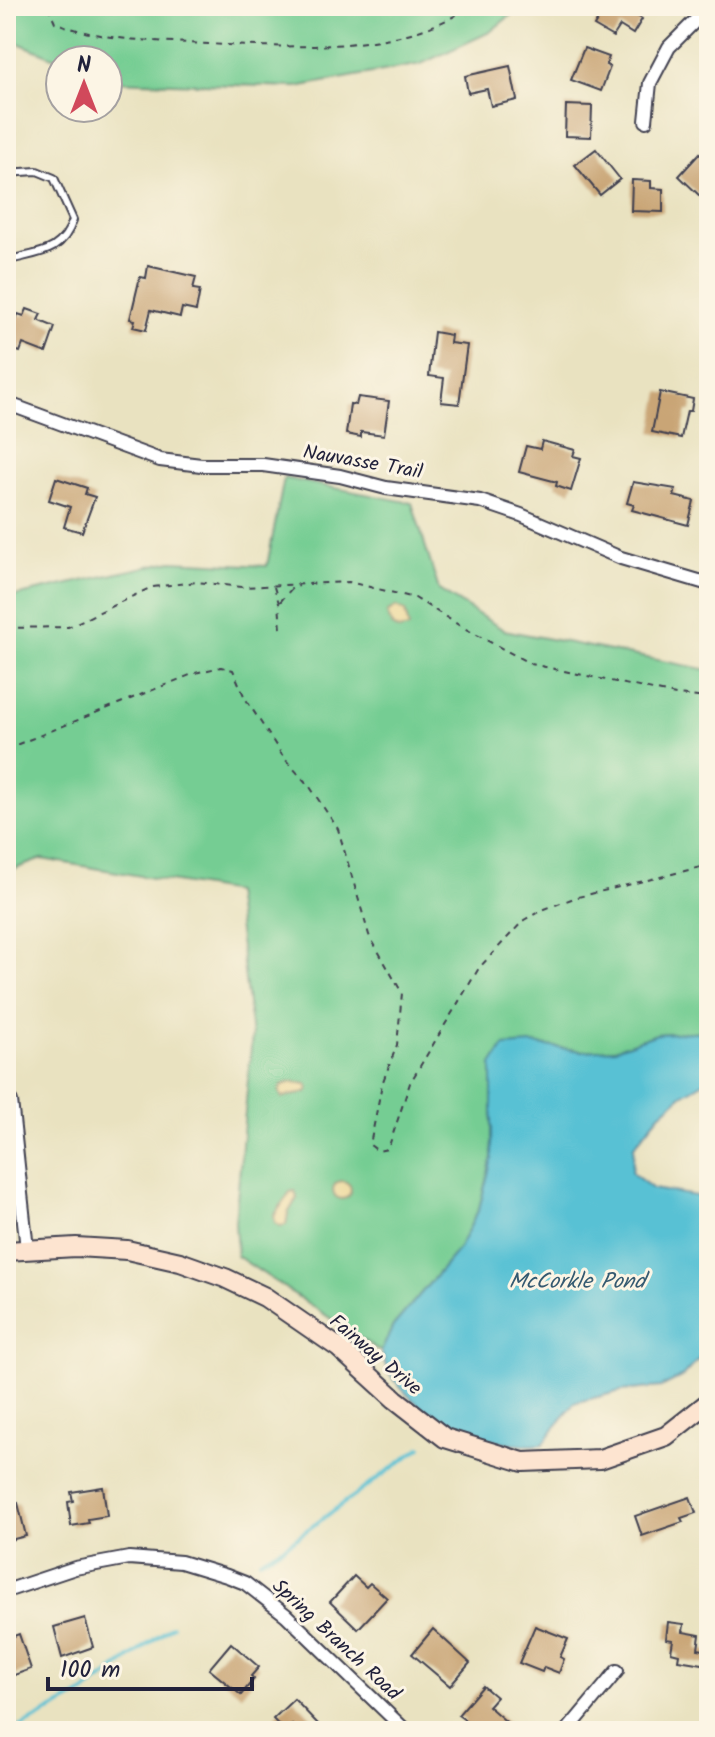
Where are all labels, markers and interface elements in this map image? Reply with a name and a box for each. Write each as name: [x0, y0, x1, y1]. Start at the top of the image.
north arrow: [44, 44, 124, 124]
text: N: [77, 49, 91, 84]
street label: Nauvasse Trail: [300, 437, 425, 489]
water label: McCorkle Pond: [509, 1265, 650, 1300]
street label: Fairway Drive: [321, 1307, 428, 1404]
street label: Spring Branch Road: [264, 1572, 408, 1710]
scale bar: [48, 1641, 252, 1691]
text: 100 m: [60, 1651, 120, 1690]

